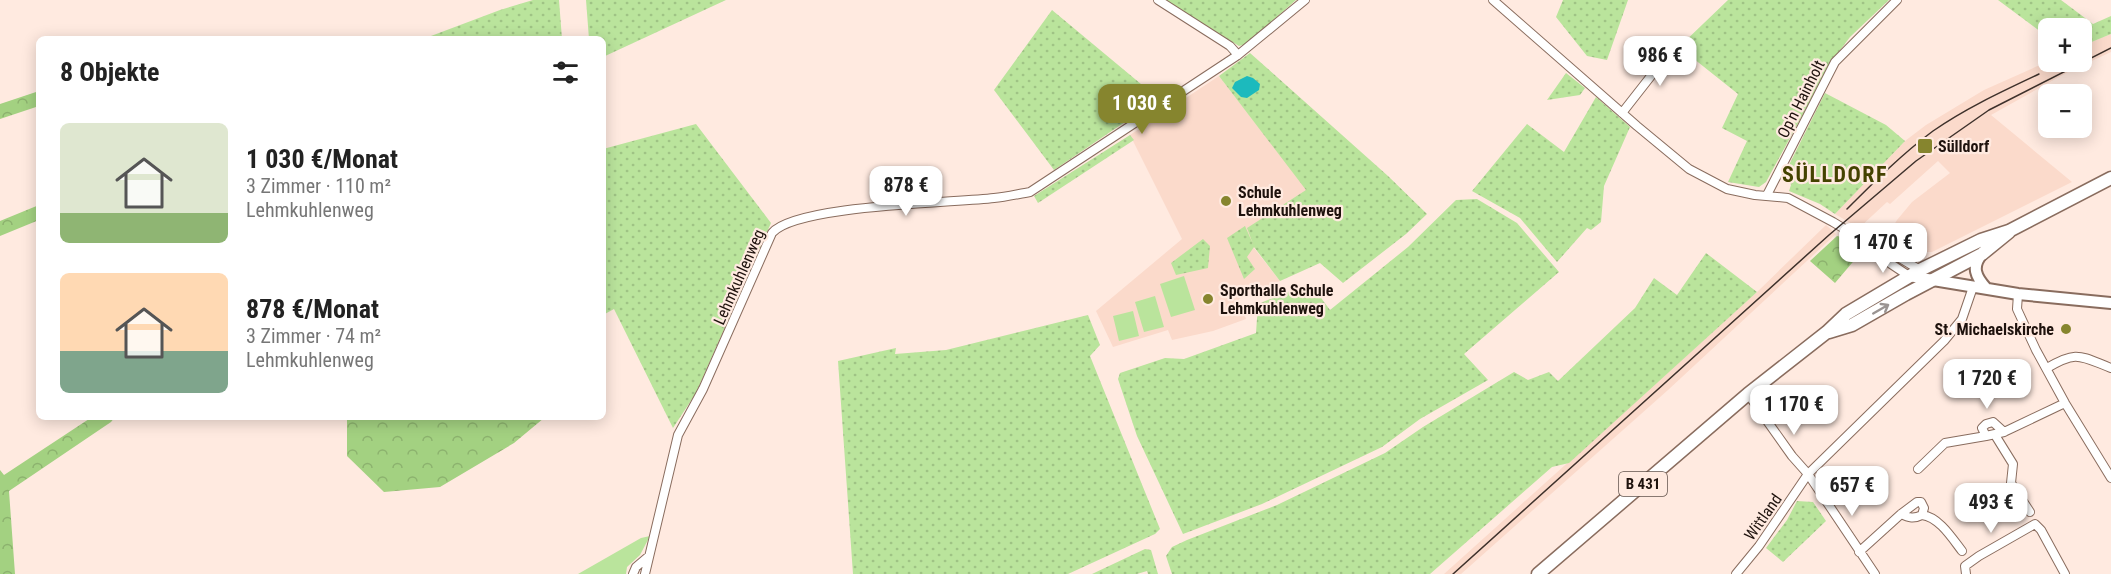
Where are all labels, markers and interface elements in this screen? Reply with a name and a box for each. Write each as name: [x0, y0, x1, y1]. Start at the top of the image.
map controls: [2038, 18, 2092, 138]
button: +: [2038, 18, 2092, 72]
pin: 986 €: [1618, 36, 1702, 87]
text: 986 €: [1637, 43, 1683, 67]
icon: filters: [549, 56, 582, 89]
text: 8 Objekte: [60, 57, 159, 87]
street label: Op'n Hainholt: [1773, 57, 1829, 141]
pin: 1 030 €: [1087, 84, 1197, 135]
button: −: [2038, 84, 2092, 138]
text: 1 030 €: [1112, 91, 1172, 115]
marker: Sülldorf: [1916, 137, 1934, 155]
place label: Sülldorf: [1938, 137, 1990, 156]
text: 1 030 €/Monat: [246, 144, 398, 174]
icon: home: [108, 147, 180, 219]
district label: SÜLLDORF: [1782, 162, 1888, 187]
pin: 878 €: [864, 166, 948, 217]
text: 878 €: [883, 173, 929, 197]
text: 3 Zimmer · 110 m²: [246, 174, 391, 198]
place label: Schule Lehmkuhlenweg: [1238, 183, 1342, 220]
marker: Schule Lehmkuhlenweg: [1219, 194, 1233, 208]
text: Lehmkuhlenweg: [246, 198, 374, 222]
pin: 1 470 €: [1828, 223, 1938, 274]
street label: Lehmkuhlenweg: [710, 226, 768, 328]
text: 1 470 €: [1853, 230, 1913, 254]
place label: Sporthalle Schule Lehmkuhlenweg: [1220, 281, 1334, 318]
marker: Sporthalle Schule Lehmkuhlenweg: [1201, 292, 1215, 306]
text: 878 €/Monat: [246, 294, 379, 324]
icon: home: [108, 297, 180, 369]
one-way arrow: [1871, 303, 1889, 314]
place label: St. Michaelskirche: [1935, 320, 2054, 339]
marker: St. Michaelskirche: [2059, 322, 2073, 336]
text: 3 Zimmer · 74 m²: [246, 324, 381, 348]
text: Lehmkuhlenweg: [246, 348, 374, 372]
pin: 1 720 €: [1932, 359, 2042, 410]
text: 1 720 €: [1957, 366, 2017, 390]
pin: 1 170 €: [1739, 385, 1849, 436]
text: 1 170 €: [1764, 392, 1824, 416]
pin: 657 €: [1810, 466, 1894, 517]
road number: B 431: [1619, 472, 1667, 496]
text: 657 €: [1829, 473, 1875, 497]
pin: 493 €: [1949, 483, 2033, 534]
street label: Wittland: [1740, 490, 1786, 544]
text: 493 €: [1968, 490, 2014, 514]

